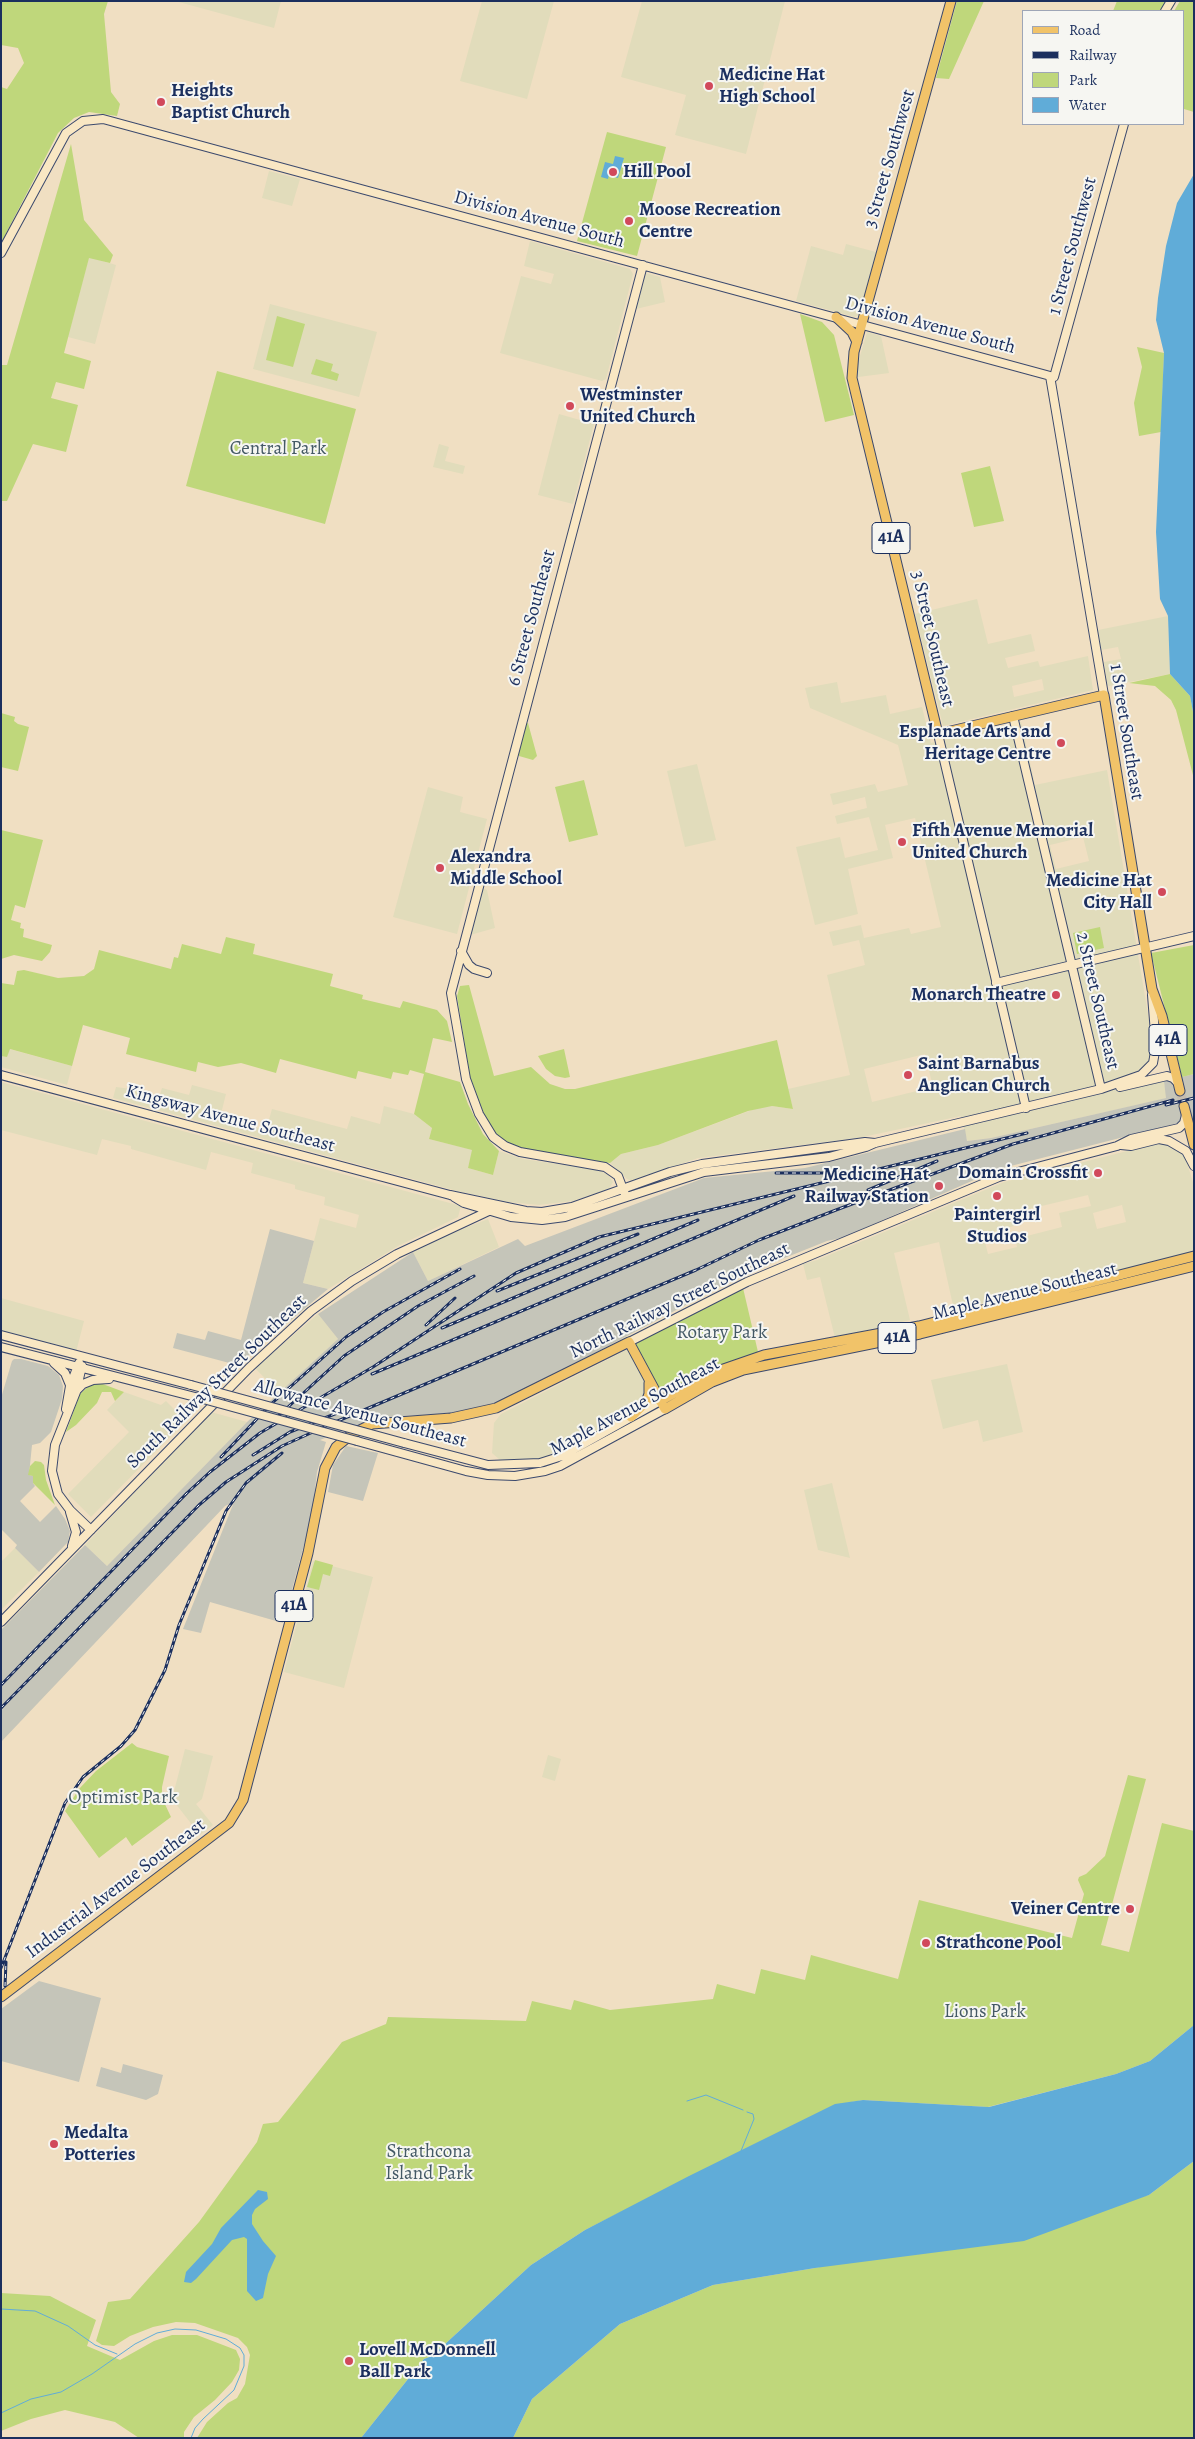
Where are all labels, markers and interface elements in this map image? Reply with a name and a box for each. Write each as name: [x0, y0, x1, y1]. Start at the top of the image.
legend: [1022, 10, 1185, 125]
text: Road: [1069, 20, 1100, 40]
text: Railway: [1069, 45, 1116, 65]
place label: Medicine Hat High School: [719, 64, 825, 108]
text: Park: [1069, 70, 1097, 90]
place label: Heights Baptist Church: [171, 80, 290, 124]
marker: Medicine Hat High School: [703, 80, 715, 92]
street label: 3 Street Southwest: [859, 87, 921, 231]
text: Water: [1069, 95, 1106, 115]
marker: Heights Baptist Church: [155, 96, 167, 108]
place label: Hill Pool: [623, 161, 691, 183]
marker: Hill Pool: [607, 166, 619, 178]
street label: 1 Street Southwest: [1044, 175, 1102, 317]
street label: Division Avenue South: [451, 186, 627, 254]
place label: Moose Recreation Centre: [639, 199, 781, 243]
marker: Moose Recreation Centre: [623, 215, 635, 227]
street label: Division Avenue South: [842, 292, 1018, 360]
place label: Westminster United Church: [580, 384, 696, 428]
marker: Westminster United Church: [564, 400, 576, 412]
park label: Central Park: [230, 438, 326, 460]
road number: 41A: [872, 522, 910, 554]
street label: 6 Street Southeast: [503, 547, 561, 689]
street label: 3 Street Southeast: [905, 569, 959, 709]
street label: 1 Street Southeast: [1104, 662, 1148, 802]
place label: Esplanade Arts and Heritage Centre: [899, 721, 1051, 765]
marker: Esplanade Arts and Heritage Centre: [1055, 737, 1067, 749]
place label: Fifth Avenue Memorial United Church: [912, 820, 1093, 864]
marker: Fifth Avenue Memorial United Church: [896, 836, 908, 848]
place label: Alexandra Middle School: [450, 846, 562, 890]
marker: Alexandra Middle School: [434, 862, 446, 874]
place label: Medicine Hat City Hall: [1046, 870, 1152, 914]
marker: Medicine Hat City Hall: [1156, 886, 1168, 898]
street label: 2 Street Southeast: [1070, 930, 1124, 1072]
place label: Monarch Theatre: [911, 984, 1046, 1006]
marker: Monarch Theatre: [1050, 989, 1062, 1001]
road number: 41A: [1149, 1024, 1187, 1056]
place label: Saint Barnabus Anglican Church: [918, 1053, 1050, 1097]
marker: Saint Barnabus Anglican Church: [902, 1069, 914, 1081]
street label: Kingsway Avenue Southeast: [123, 1080, 337, 1158]
place label: Domain Crossfit: [958, 1162, 1088, 1184]
place label: Medicine Hat Railway Station: [804, 1164, 929, 1208]
marker: Domain Crossfit: [1092, 1167, 1104, 1179]
marker: Medicine Hat Railway Station: [933, 1180, 945, 1192]
marker: Paintergirl Studios: [991, 1190, 1003, 1202]
place label: Paintergirl Studios: [954, 1204, 1040, 1248]
street label: North Railway Street Southeast: [566, 1238, 794, 1364]
street label: Maple Avenue Southeast: [930, 1258, 1120, 1326]
street label: South Railway Street Southeast: [122, 1290, 312, 1474]
park label: Rotary Park: [676, 1322, 768, 1344]
road number: 41A: [878, 1322, 916, 1354]
street label: Maple Avenue Southeast: [546, 1353, 724, 1461]
street label: Allowance Avenue Southeast: [251, 1375, 469, 1453]
road number: 41A: [275, 1590, 313, 1622]
park label: Optimist Park: [68, 1787, 178, 1809]
street label: Industrial Avenue Southeast: [22, 1814, 210, 1964]
place label: Veiner Centre: [1011, 1898, 1120, 1920]
marker: Veiner Centre: [1124, 1903, 1136, 1915]
place label: Strathcone Pool: [936, 1932, 1061, 1954]
marker: Strathcone Pool: [920, 1937, 932, 1949]
park label: Lions Park: [944, 2001, 1026, 2023]
place label: Medalta Potteries: [64, 2122, 135, 2166]
marker: Medalta Potteries: [48, 2138, 60, 2150]
park label: Strathcona Island Park: [385, 2141, 473, 2185]
place label: Lovell McDonnell Ball Park: [359, 2339, 496, 2383]
marker: Lovell McDonnell Ball Park: [343, 2355, 355, 2367]

